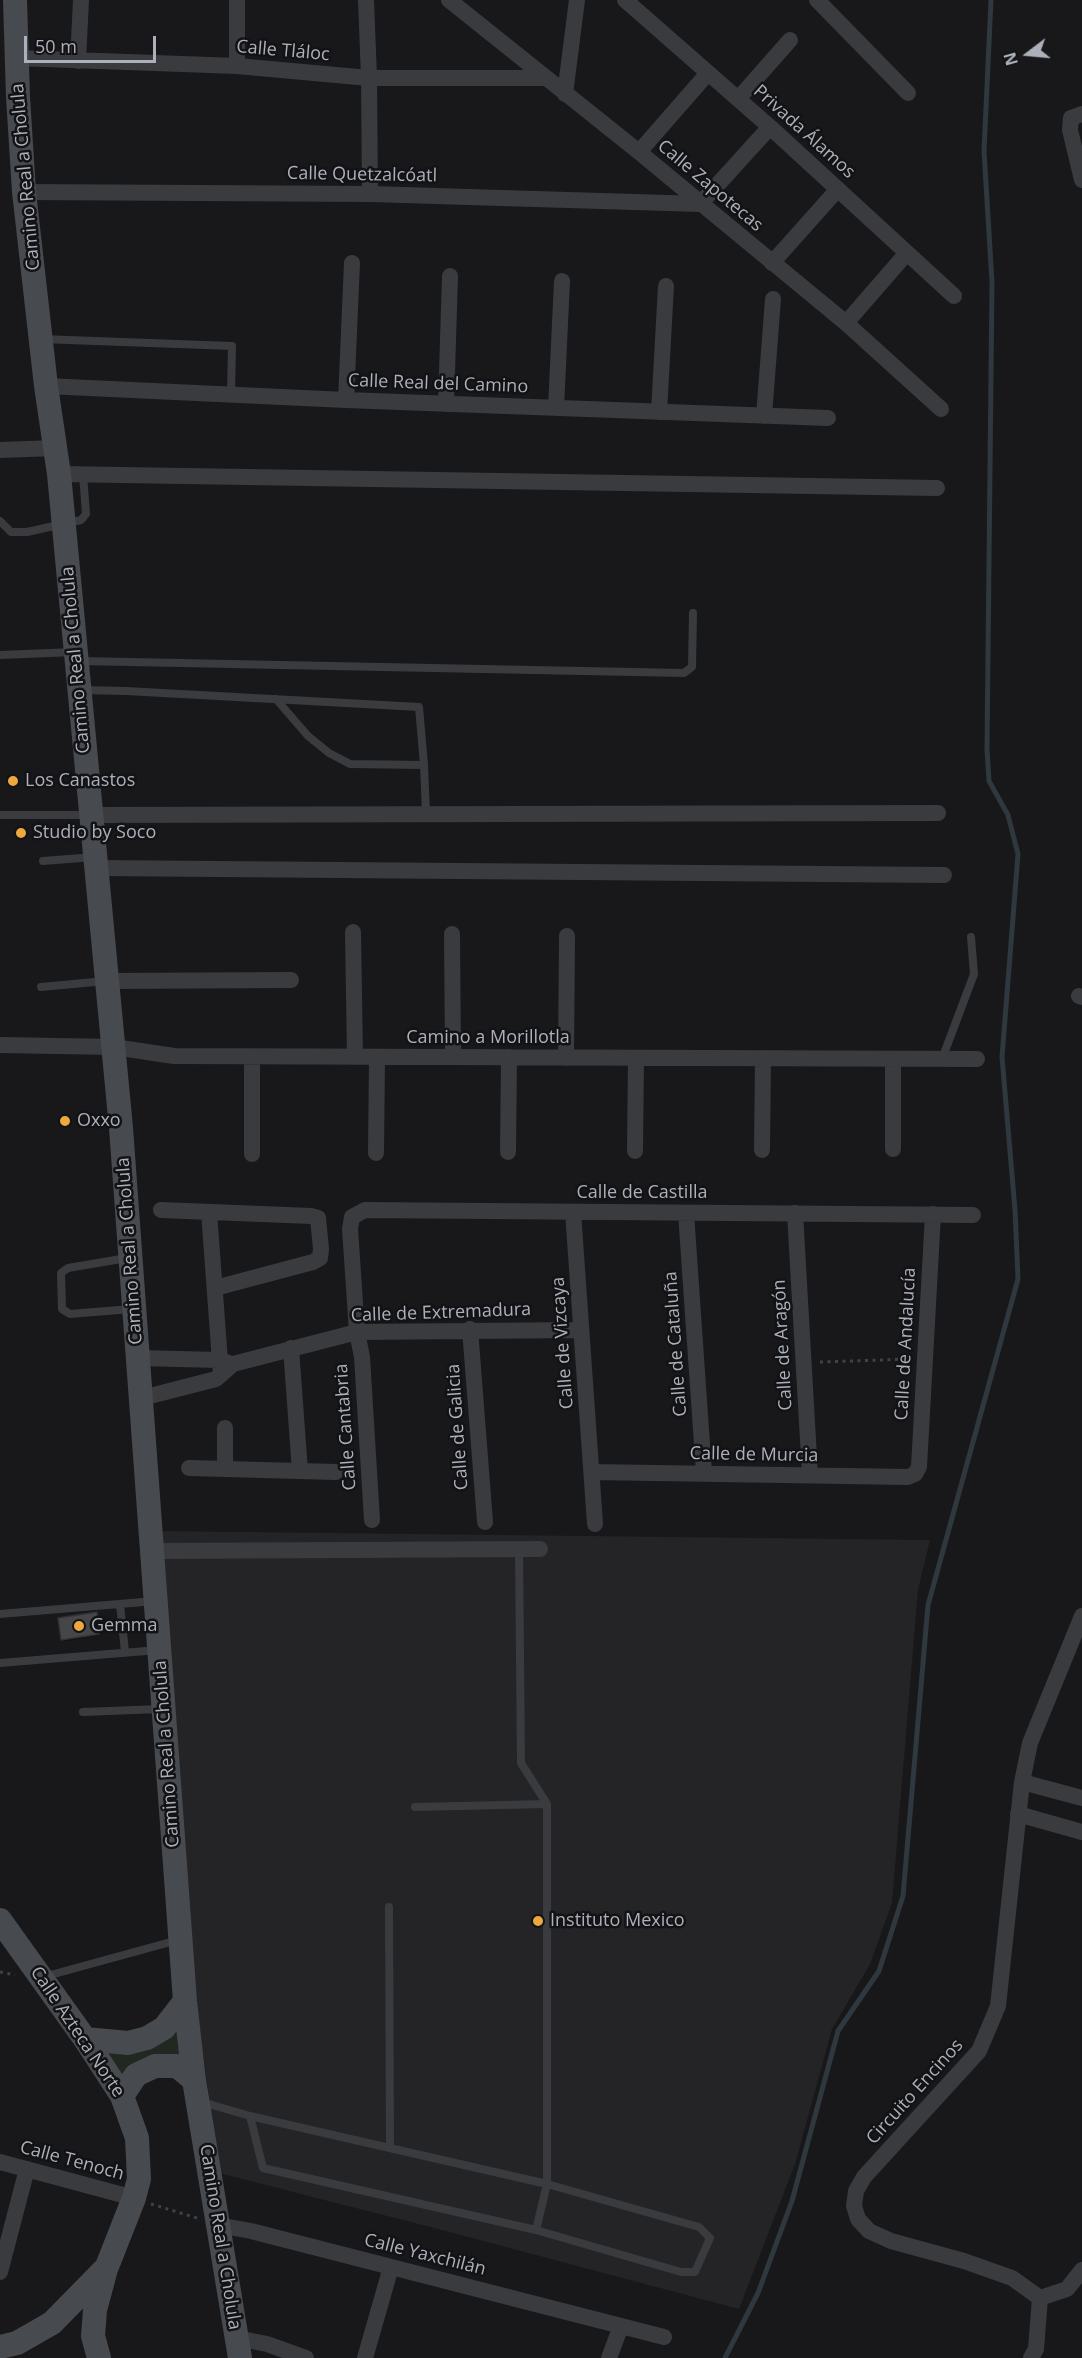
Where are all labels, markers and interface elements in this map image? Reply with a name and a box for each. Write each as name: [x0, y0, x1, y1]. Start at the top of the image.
scale bar: [27, 24, 159, 62]
north arrow: [998, 24, 1058, 84]
text: 50 m: [35, 34, 77, 58]
street label: Calle Tláloc: [235, 36, 331, 66]
text: N: [998, 50, 1023, 68]
street label: Privada Álamos: [749, 81, 859, 183]
street label: Camino Real a Cholula: [7, 83, 45, 271]
street label: Calle Zapotecas: [653, 136, 767, 236]
street label: Calle Quetzalcóatl: [287, 163, 437, 187]
street label: Calle Real del Camino: [347, 370, 529, 398]
street label: Camino Real a Cholula: [57, 566, 95, 754]
place label: Los Canastos: [25, 770, 135, 792]
marker: Los Canastos: [6, 774, 20, 788]
place label: Studio by Soco: [33, 822, 156, 844]
marker: Studio by Soco: [14, 826, 28, 840]
street label: Camino a Morillotla: [406, 1027, 570, 1049]
place label: Oxxo: [77, 1110, 121, 1132]
marker: Oxxo: [58, 1114, 72, 1128]
street label: Camino Real a Cholula: [113, 1157, 147, 1345]
street label: Calle de Castilla: [577, 1182, 707, 1204]
street label: Calle de Andalucía: [891, 1267, 921, 1421]
street label: Calle de Cataluña: [660, 1271, 692, 1417]
street label: Calle de Vizcaya: [548, 1276, 578, 1410]
street label: Calle de Aragón: [769, 1279, 797, 1411]
street label: Calle de Extremadura: [350, 1299, 532, 1327]
street label: Calle Cantabria: [331, 1363, 361, 1491]
street label: Calle de Galicia: [443, 1363, 473, 1491]
street label: Calle de Murcia: [689, 1443, 819, 1467]
place label: Gemma: [91, 1615, 158, 1637]
marker: Gemma: [72, 1619, 86, 1633]
street label: Camino Real a Cholula: [150, 1660, 184, 1848]
place label: Instituto Mexico: [550, 1910, 685, 1932]
marker: Instituto Mexico: [531, 1914, 545, 1928]
street label: Calle Azteca Norte: [25, 1962, 129, 2102]
street label: Circuito Encinos: [862, 2035, 968, 2149]
street label: Calle Tenoch: [18, 2137, 126, 2185]
street label: Camino Real a Cholula: [195, 2143, 245, 2331]
street label: Calle Yaxchilán: [362, 2229, 488, 2281]

